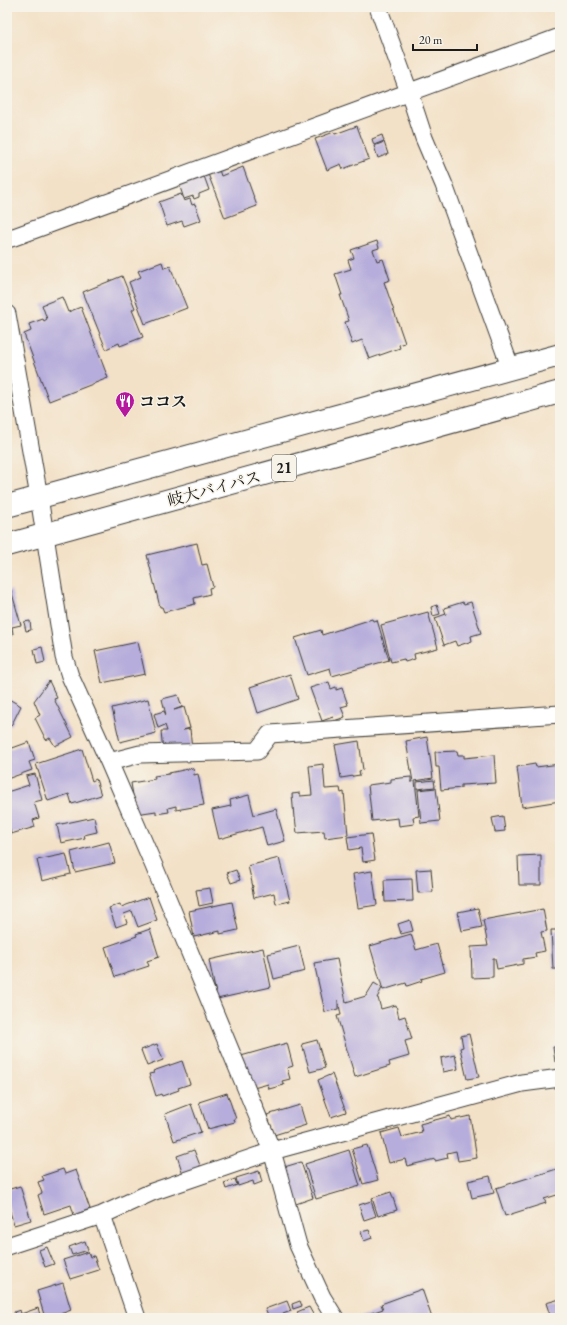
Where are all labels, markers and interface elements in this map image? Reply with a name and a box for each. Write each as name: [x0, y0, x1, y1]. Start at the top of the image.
scale bar: [413, 26, 477, 52]
text: 20 m: [419, 32, 443, 48]
restaurant icon: ココス: [114, 390, 136, 418]
place label: ココス: [139, 391, 187, 412]
road number: 21: [272, 455, 296, 481]
street label: 岐大バイパス: [165, 466, 263, 511]

